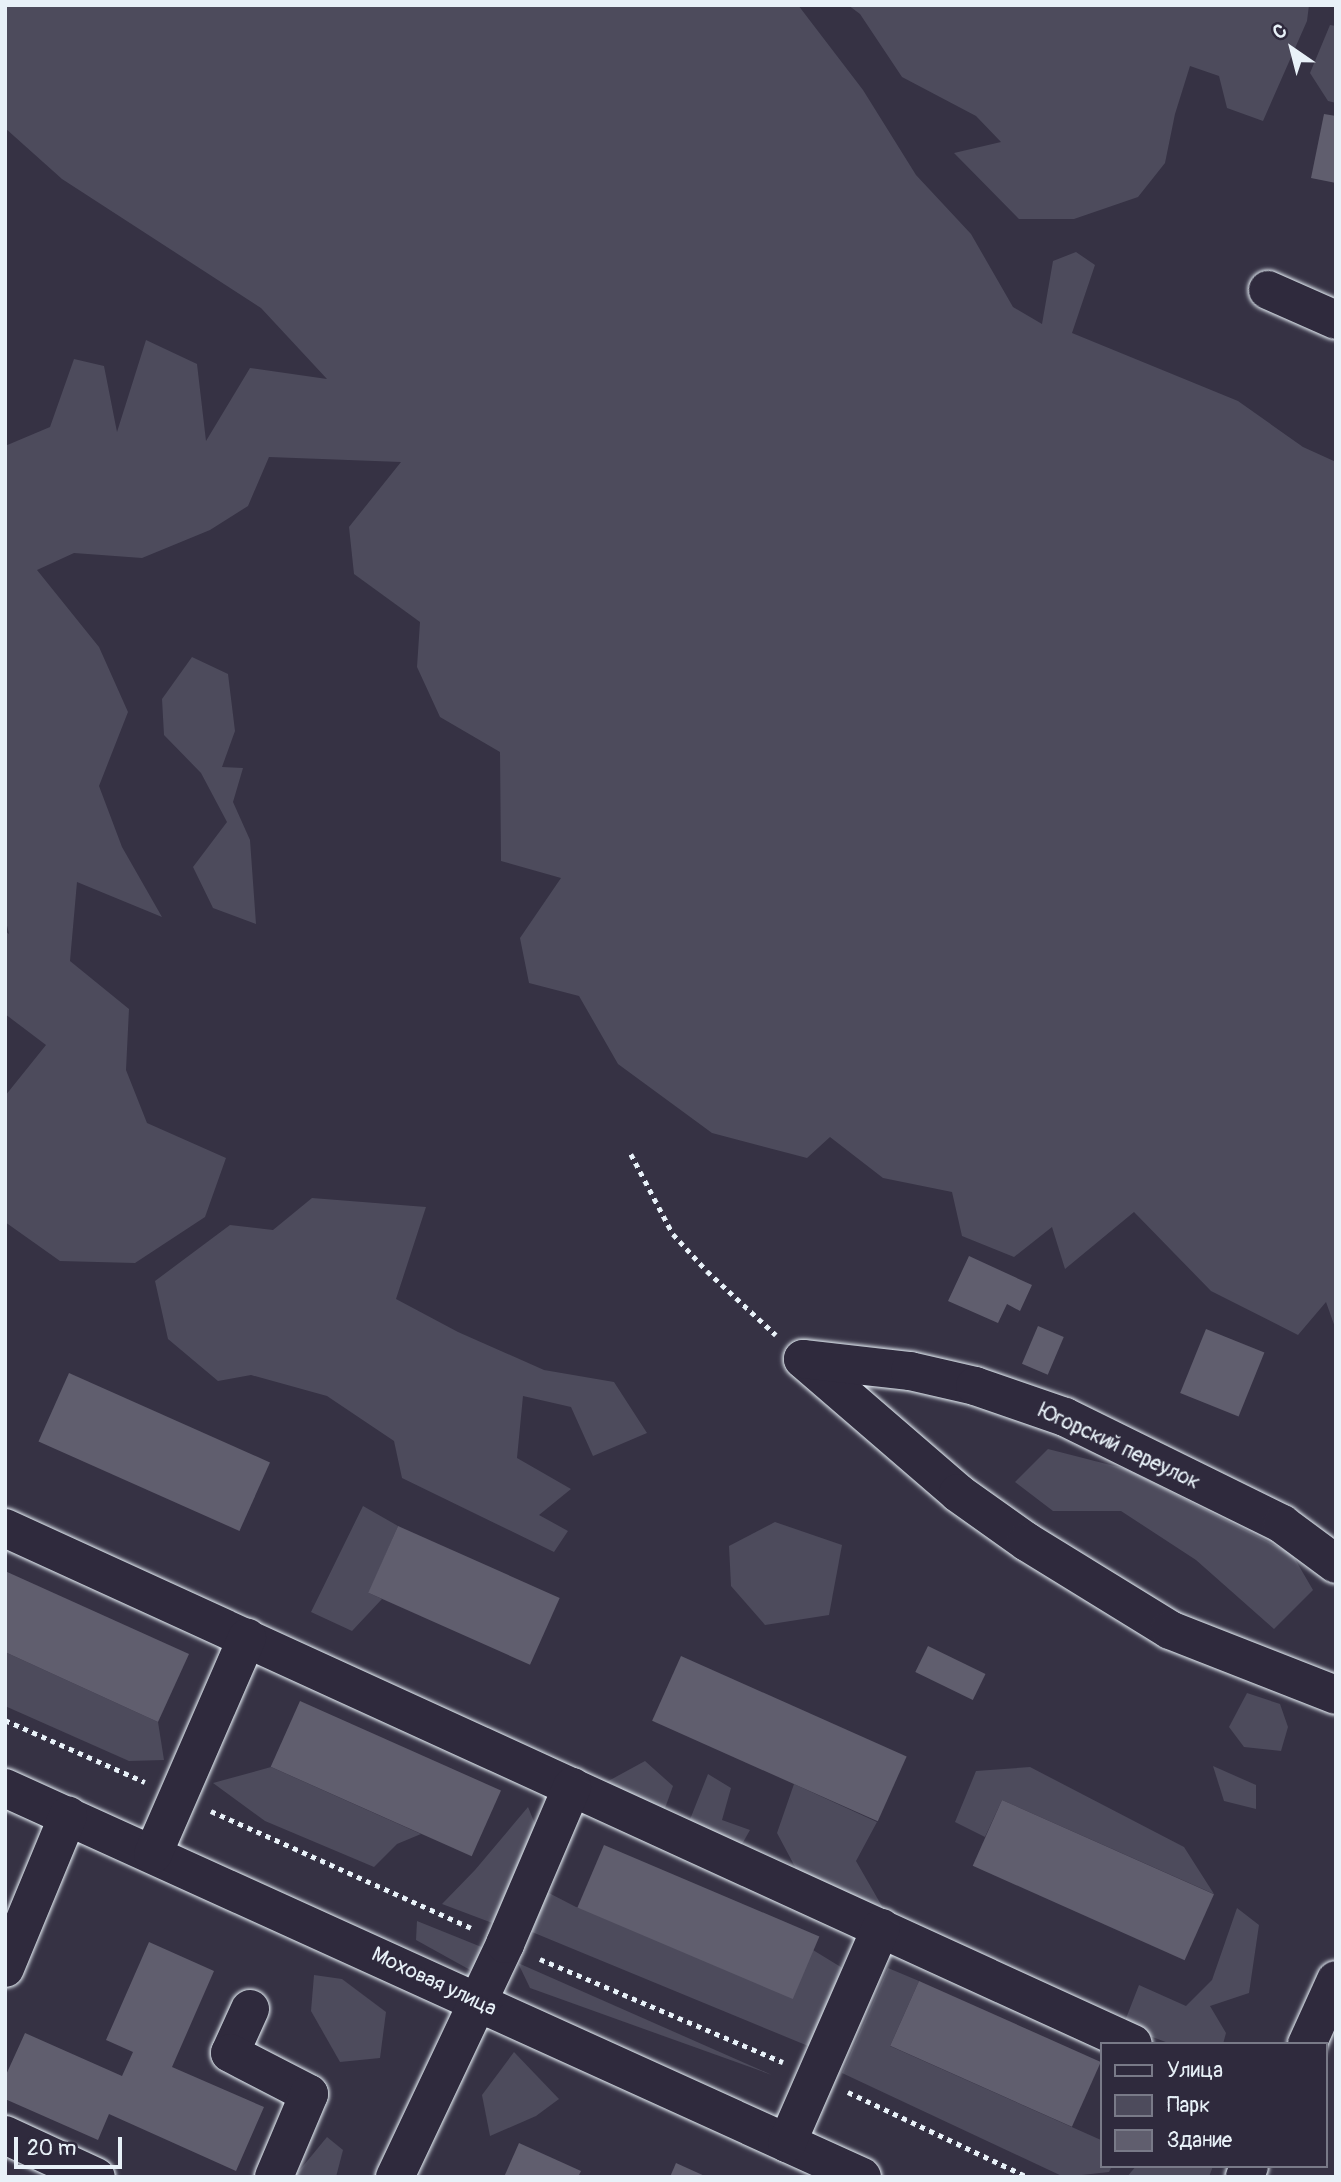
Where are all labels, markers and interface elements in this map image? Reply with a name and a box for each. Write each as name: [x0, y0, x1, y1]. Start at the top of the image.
north arrow: [1257, 14, 1327, 84]
text: С: [1268, 19, 1292, 45]
street label: Югорский переулок: [1034, 1399, 1204, 1495]
street label: Моховая улица: [368, 1942, 500, 2022]
legend: [1100, 2042, 1327, 2168]
text: Улица: [1167, 2057, 1223, 2084]
text: Парк: [1167, 2092, 1210, 2119]
scale bar: [18, 2122, 126, 2166]
text: Здание: [1167, 2127, 1232, 2154]
text: 20 m: [27, 2135, 76, 2162]

